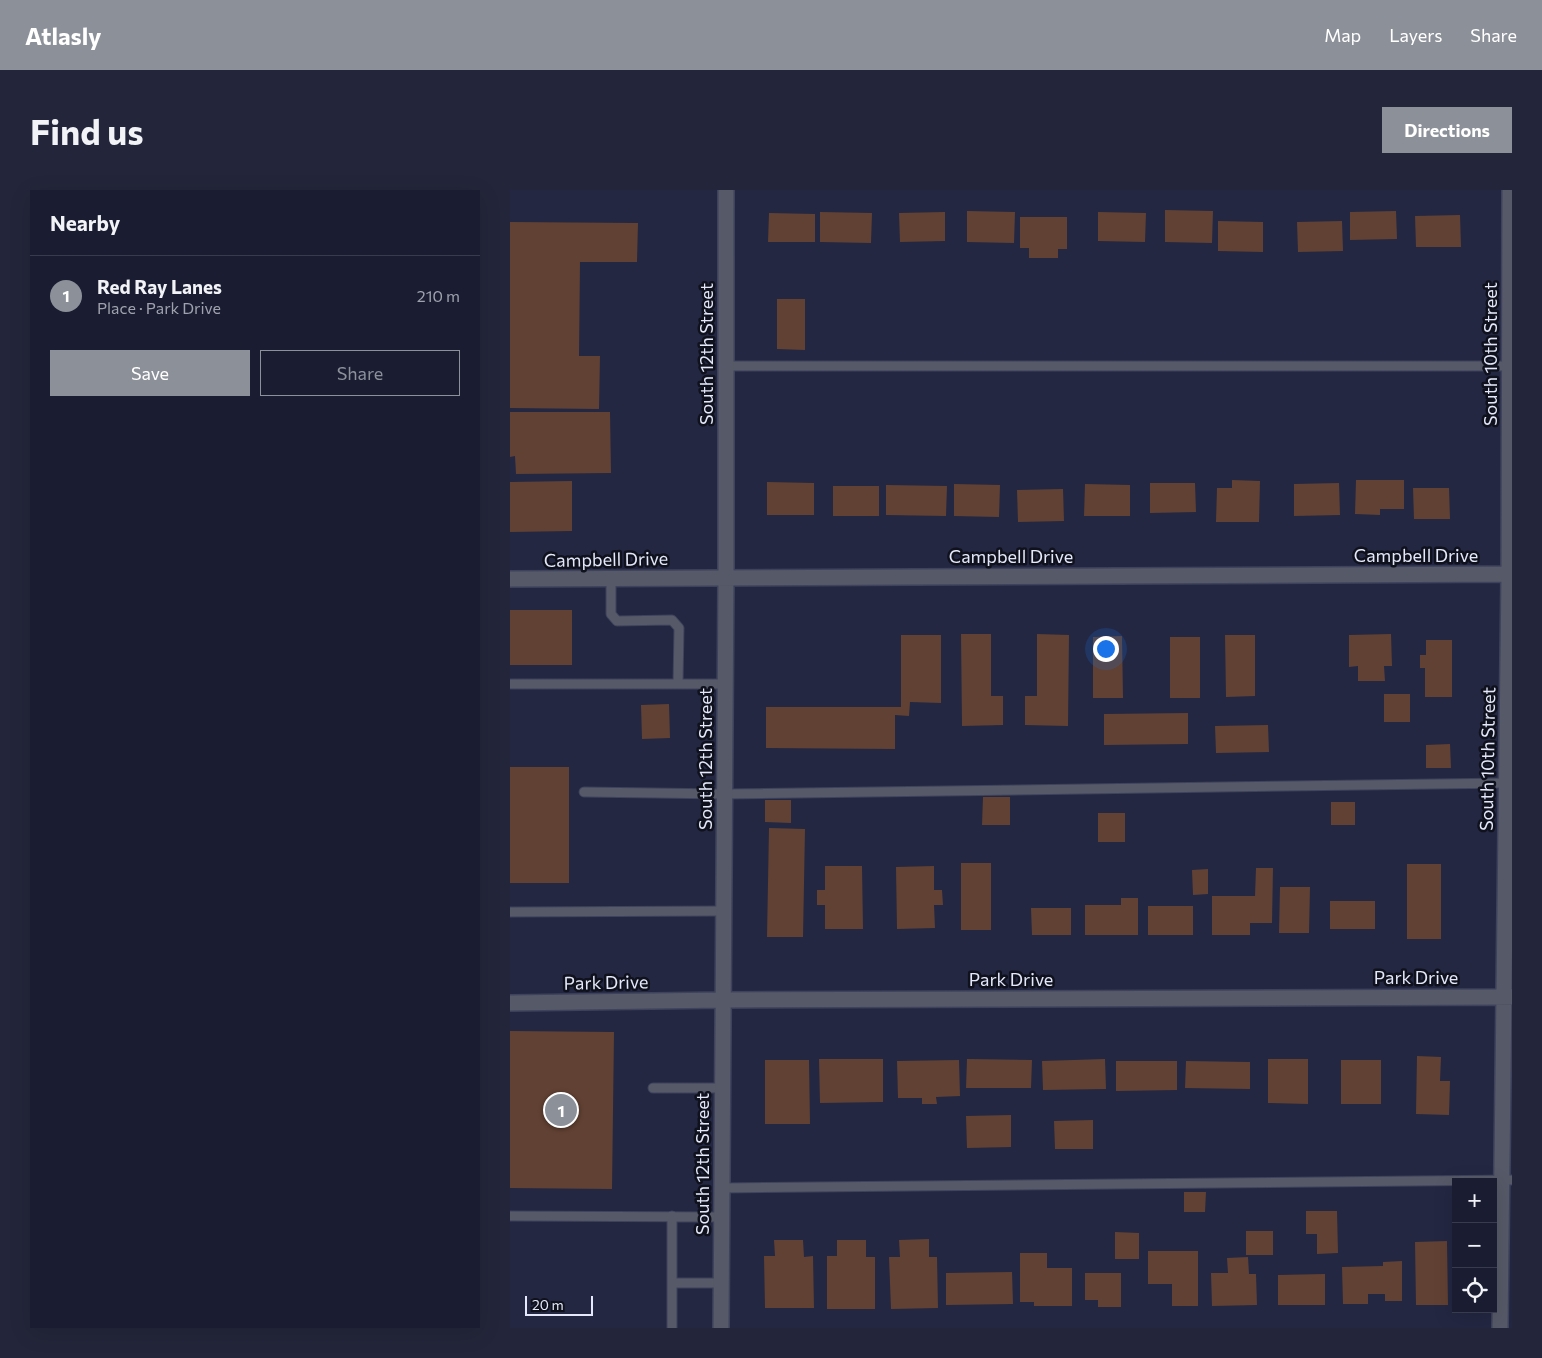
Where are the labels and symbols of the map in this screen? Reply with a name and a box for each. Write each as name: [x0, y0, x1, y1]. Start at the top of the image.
street label: South 10th Street: [1479, 282, 1501, 426]
street label: South 12th Street: [695, 283, 717, 425]
street label: Campbell Drive: [1354, 544, 1478, 566]
street label: Campbell Drive: [949, 545, 1073, 567]
street label: Campbell Drive: [544, 547, 668, 571]
your location: [1093, 636, 1119, 662]
street label: South 10th Street: [1475, 687, 1499, 831]
street label: South 12th Street: [694, 688, 716, 830]
street label: Park Drive: [1374, 966, 1458, 988]
street label: Park Drive: [969, 968, 1053, 990]
street label: Park Drive: [564, 970, 648, 994]
pin: 1: [545, 1091, 577, 1129]
street label: South 12th Street: [691, 1093, 713, 1235]
scale bar: [525, 1293, 592, 1316]

